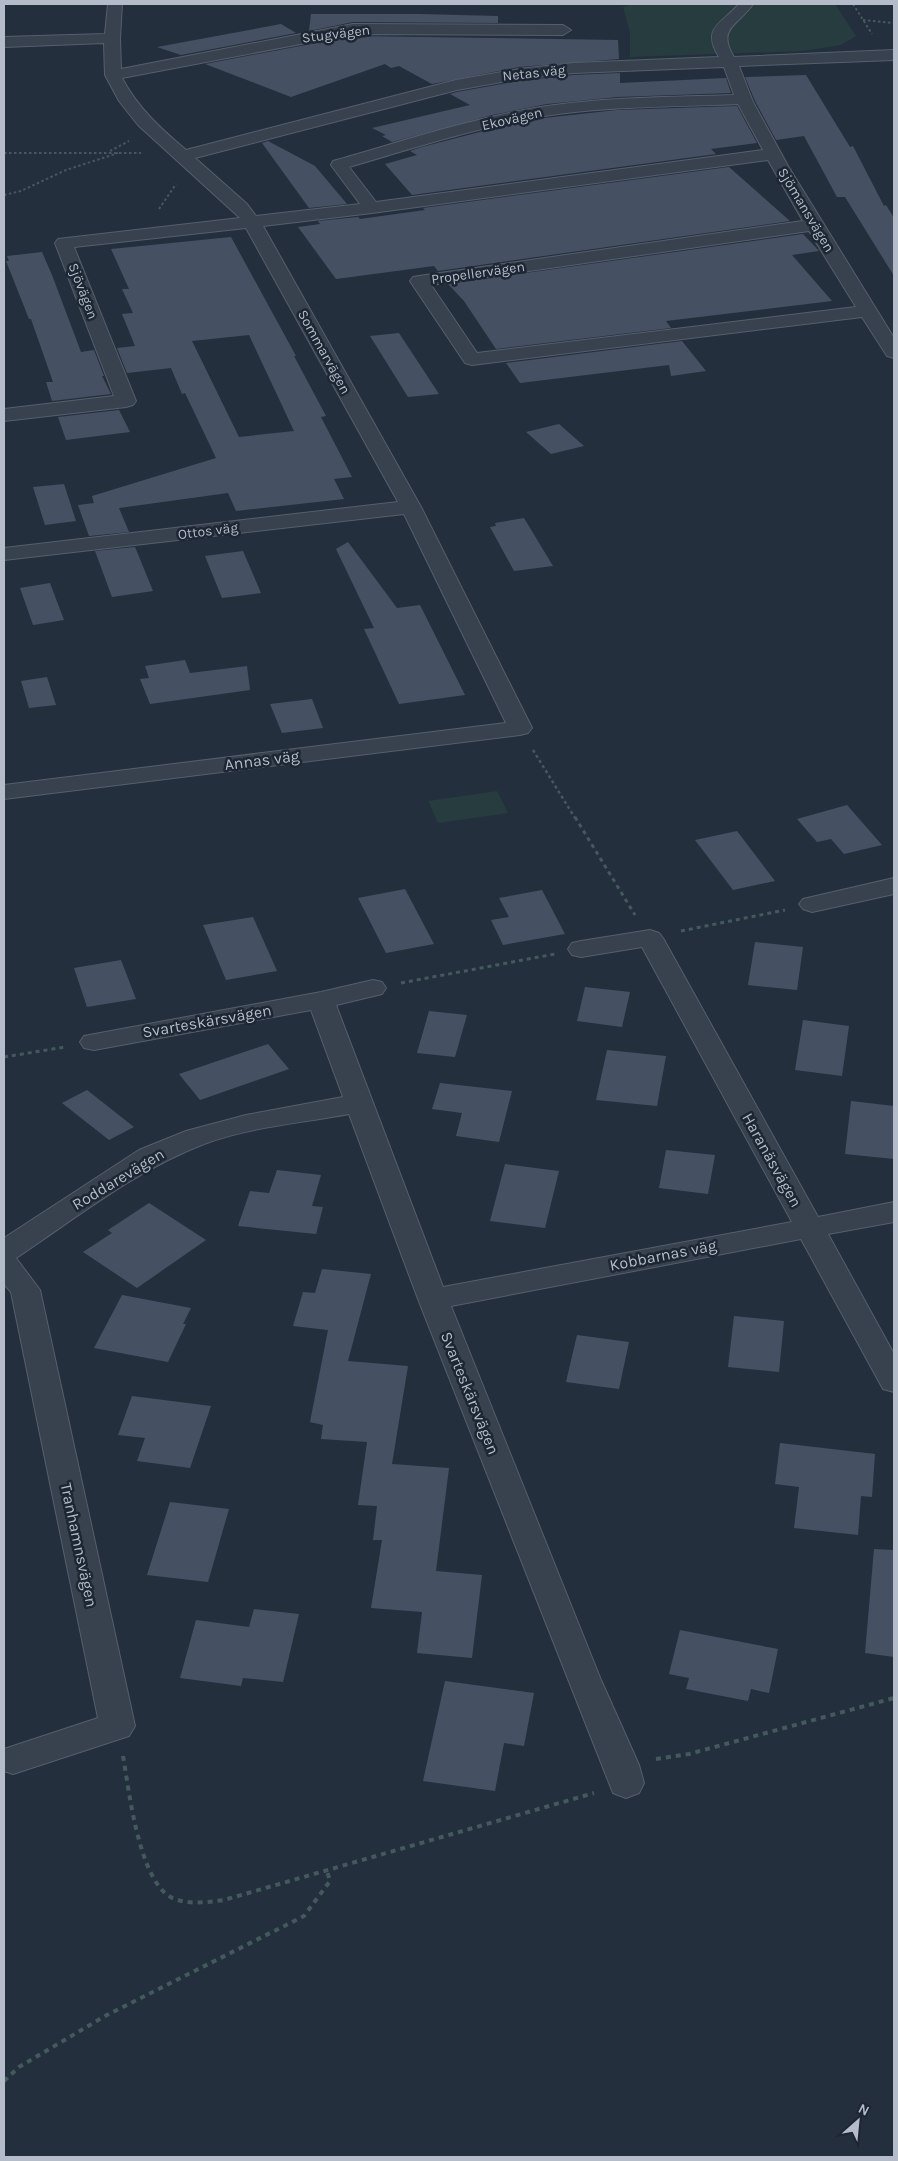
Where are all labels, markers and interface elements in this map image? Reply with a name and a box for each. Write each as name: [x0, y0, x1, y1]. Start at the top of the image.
street label: Stugvägen: [301, 21, 371, 47]
street label: Netas väg: [502, 61, 566, 85]
street label: Ekovägen: [480, 104, 544, 134]
street label: Sjömansvägen: [774, 165, 838, 255]
street label: Propellervägen: [430, 258, 526, 288]
street label: Sjövägen: [65, 261, 101, 321]
street label: Sommarvägen: [294, 307, 354, 397]
street label: Ottos väg: [177, 519, 239, 543]
street label: Annas väg: [223, 746, 301, 774]
street label: Svarteskärsvägen: [141, 1000, 273, 1042]
street label: Haranäsvägen: [738, 1110, 806, 1210]
street label: Roddarevägen: [69, 1144, 167, 1214]
street label: Kobbarnas väg: [608, 1235, 718, 1275]
street label: Svarteskärsvägen: [437, 1329, 503, 1457]
street label: Tranhamnsvägen: [57, 1481, 101, 1609]
north arrow: [833, 2096, 883, 2146]
text: N: [855, 2100, 872, 2120]

